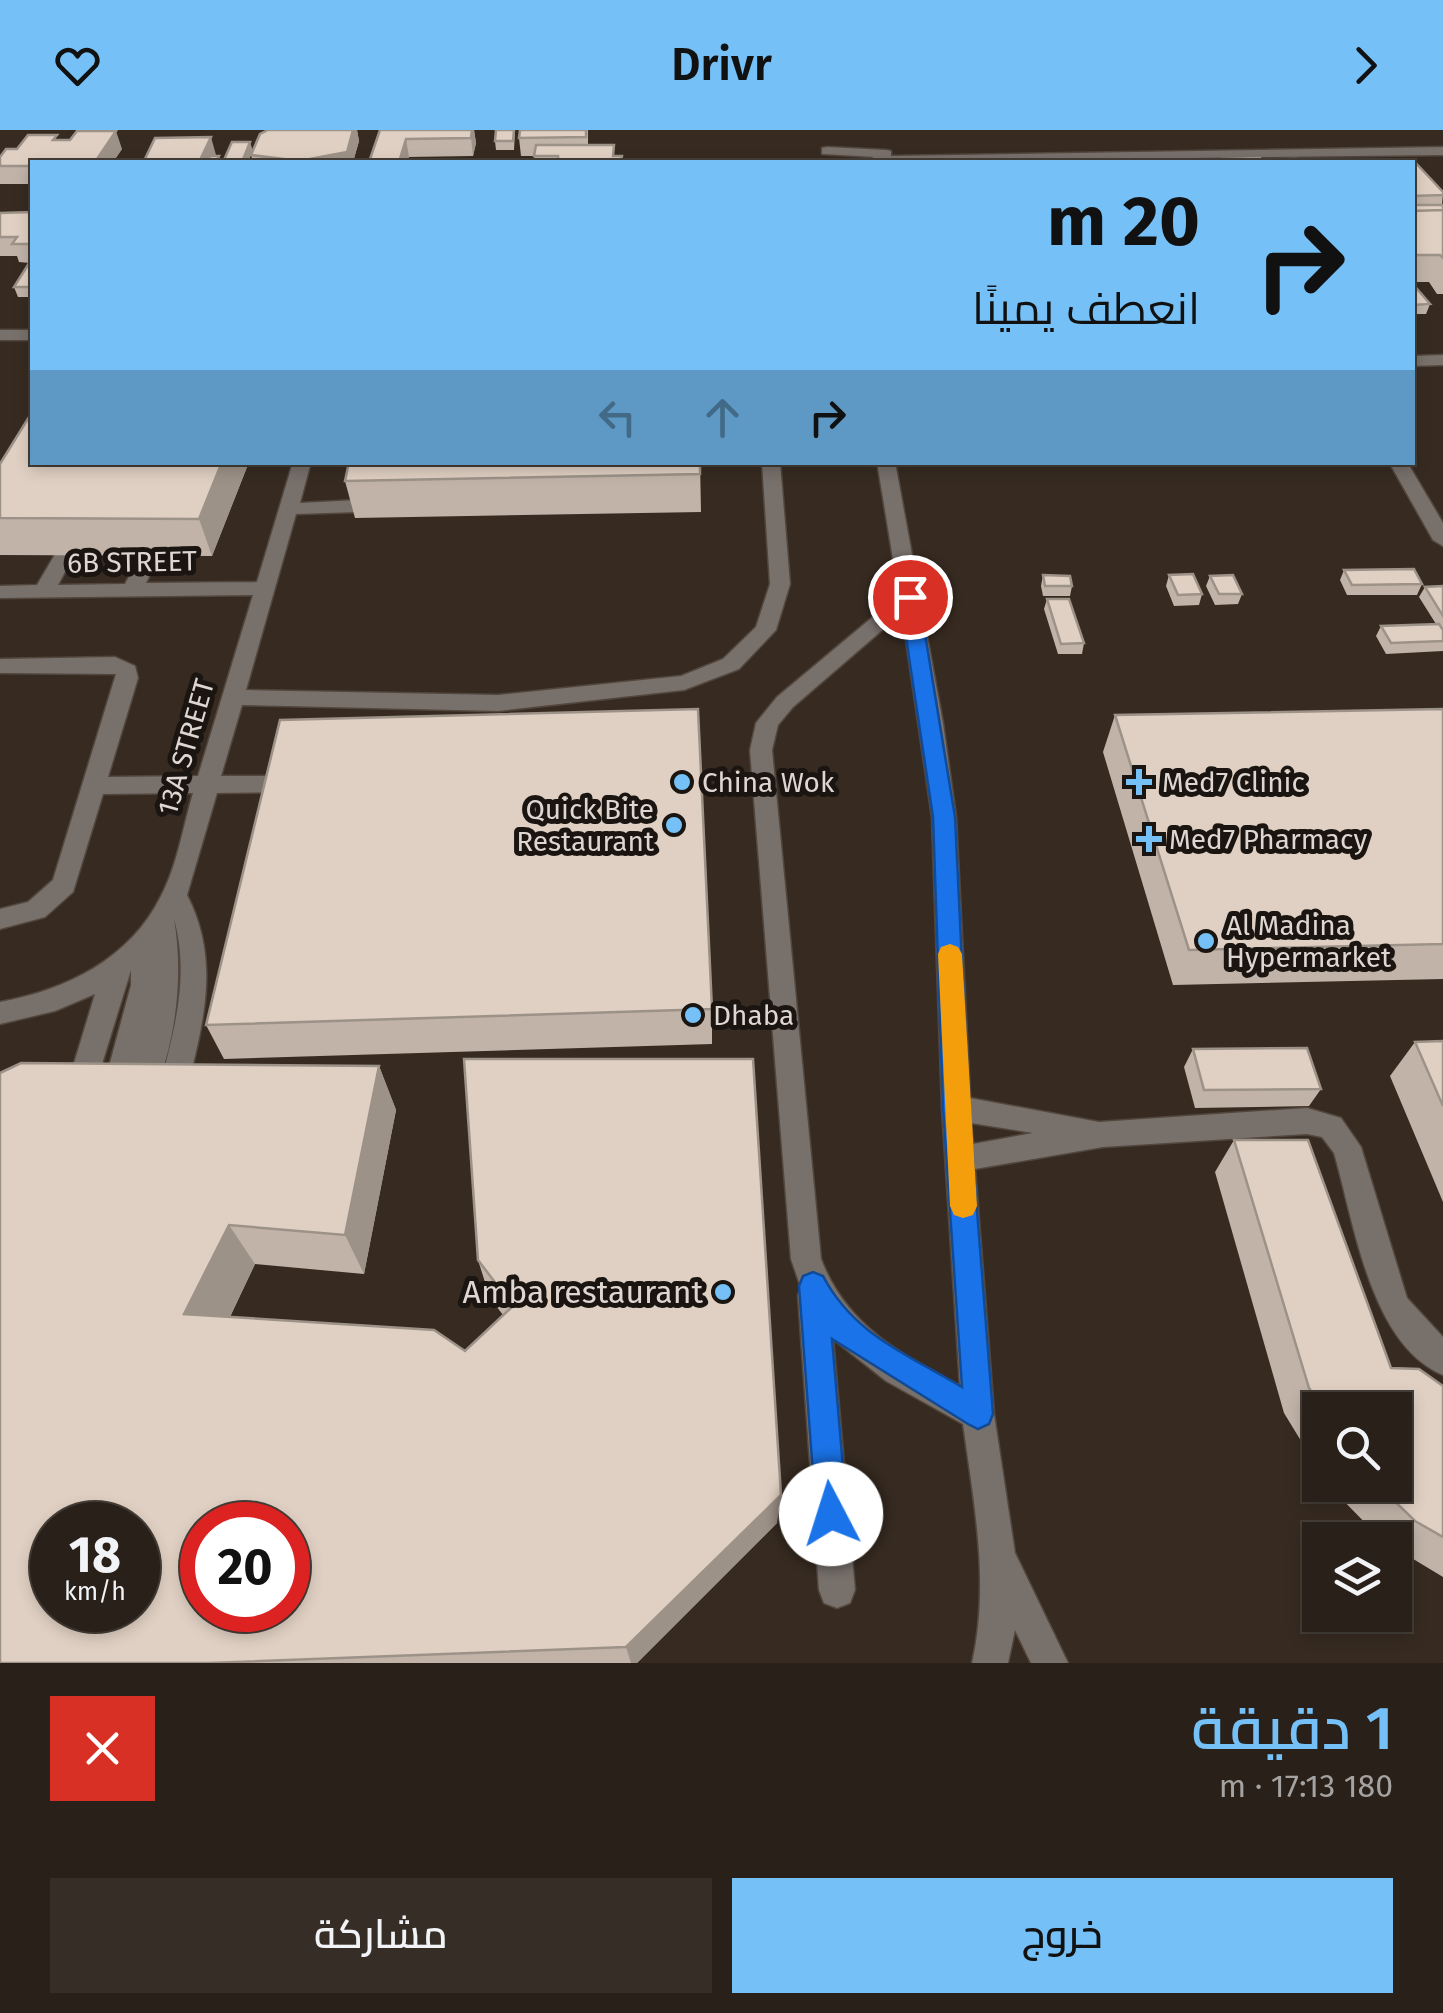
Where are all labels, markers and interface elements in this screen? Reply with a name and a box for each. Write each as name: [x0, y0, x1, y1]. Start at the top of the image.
icon: heart: [50, 38, 105, 93]
text: Drivr: [671, 38, 772, 92]
icon: forward: [1338, 38, 1393, 93]
text: 20 m: [1047, 180, 1200, 264]
icon: right: [1235, 200, 1365, 330]
text: انعطف يمينًا: [972, 282, 1200, 336]
icon: left: [590, 390, 645, 445]
icon: ahead: [695, 390, 750, 445]
icon: right: [800, 390, 855, 445]
street label: 6B STREET: [67, 544, 198, 580]
pin: [868, 555, 953, 640]
icon: arrive: [883, 570, 938, 625]
street label: 13A STREET: [151, 675, 221, 819]
place label: China Wok: [702, 766, 835, 799]
place label: Med7 Clinic: [1162, 766, 1305, 799]
marker: Med7 Clinic: [1126, 769, 1152, 795]
marker: China Wok: [671, 771, 693, 793]
place label: Quick Bite Restaurant: [516, 793, 655, 858]
marker: Quick Bite Restaurant: [663, 814, 685, 836]
place label: Med7 Pharmacy: [1169, 823, 1367, 856]
marker: Med7 Pharmacy: [1138, 828, 1160, 850]
place label: Al Madina Hypermarket: [1226, 909, 1392, 974]
marker: Al Madina Hypermarket: [1195, 930, 1217, 952]
place label: Dhaba: [713, 999, 794, 1032]
marker: Dhaba: [682, 1004, 704, 1026]
place label: Amba restaurant: [463, 1273, 703, 1311]
marker: Amba restaurant: [712, 1281, 734, 1303]
map controls: [1302, 1392, 1412, 1632]
button: search: [1302, 1392, 1412, 1502]
position arrow: [779, 1462, 883, 1566]
speed limit sign: 20: [180, 1502, 310, 1632]
button: layers: [1302, 1522, 1412, 1632]
text: 18: [69, 1525, 121, 1585]
text: km/h: [64, 1577, 126, 1607]
text: 1 دقيقة: [1191, 1693, 1393, 1765]
button: close: [50, 1696, 155, 1801]
text: 180 m · 17:13: [1219, 1767, 1393, 1805]
button: مشاركة: [50, 1878, 712, 1993]
button: خروج: [732, 1878, 1393, 1993]

